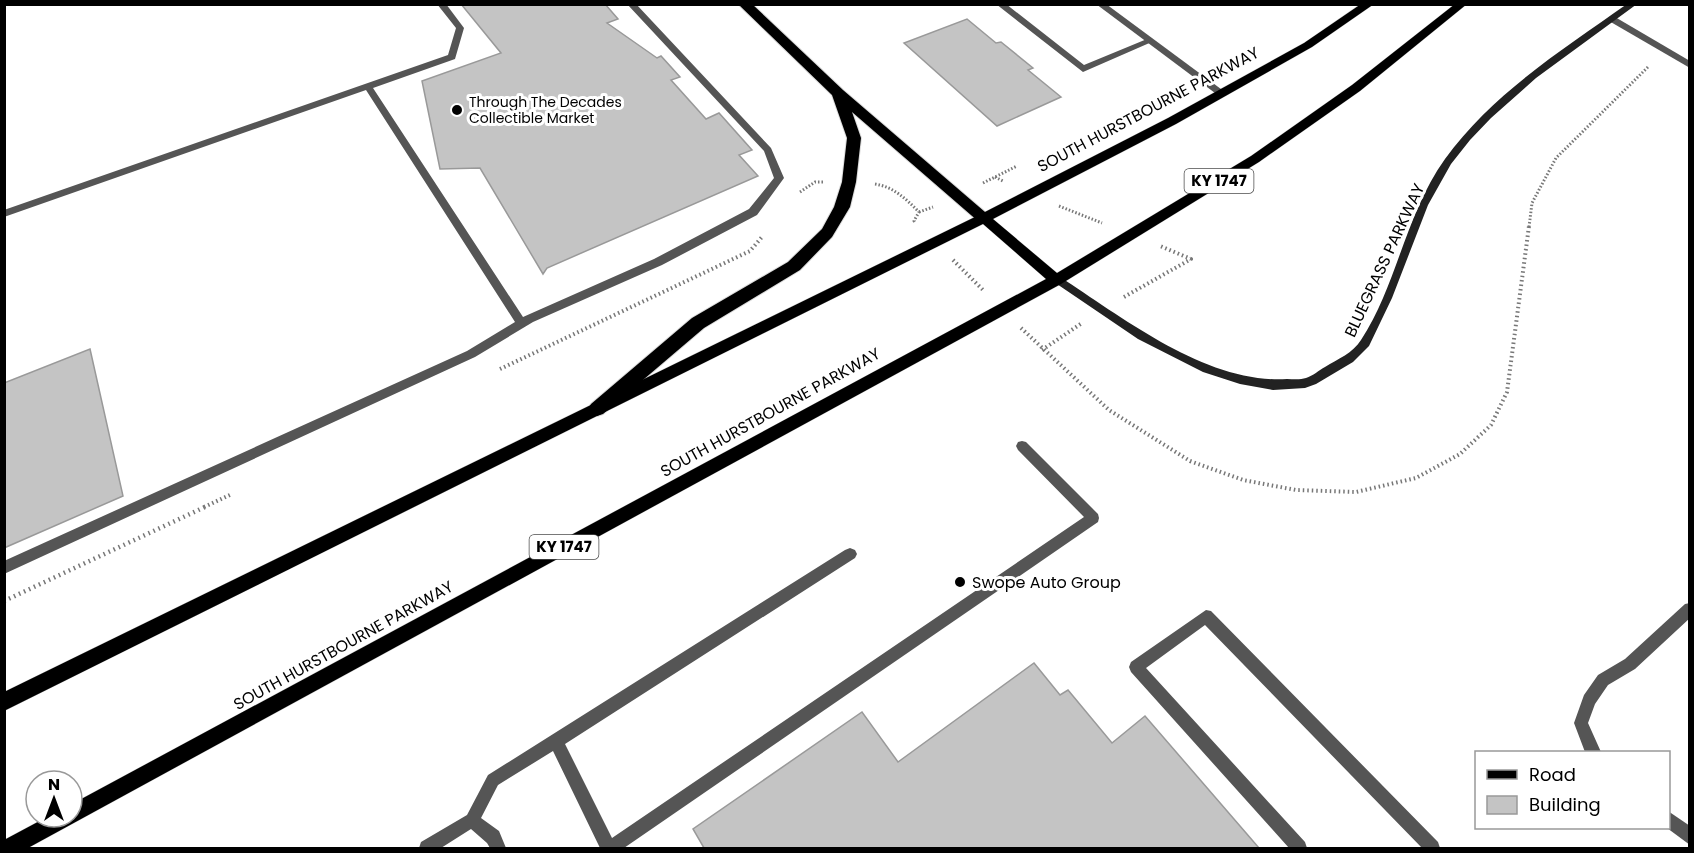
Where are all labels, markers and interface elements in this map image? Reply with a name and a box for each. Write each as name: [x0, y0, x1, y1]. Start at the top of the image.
street label: SOUTH HURSTBOURNE PARKWAY: [1033, 41, 1264, 178]
place label: Through The Decades Collectible Market: [469, 92, 622, 128]
marker: Through The Decades Collectible Market: [450, 103, 464, 117]
road number: KY 1747: [1184, 169, 1254, 193]
street label: BLUEGRASS PARKWAY: [1339, 179, 1430, 341]
street label: SOUTH HURSTBOURNE PARKWAY: [656, 342, 885, 483]
road number: KY 1747: [530, 535, 598, 559]
place label: Swope Auto Group: [972, 571, 1121, 594]
street label: SOUTH HURSTBOURNE PARKWAY: [229, 575, 458, 716]
marker: Swope Auto Group: [953, 575, 967, 589]
legend: [1475, 751, 1670, 829]
text: Road: [1529, 762, 1576, 787]
north arrow: [24, 769, 84, 829]
text: N: [48, 773, 60, 796]
text: Building: [1529, 792, 1601, 817]

